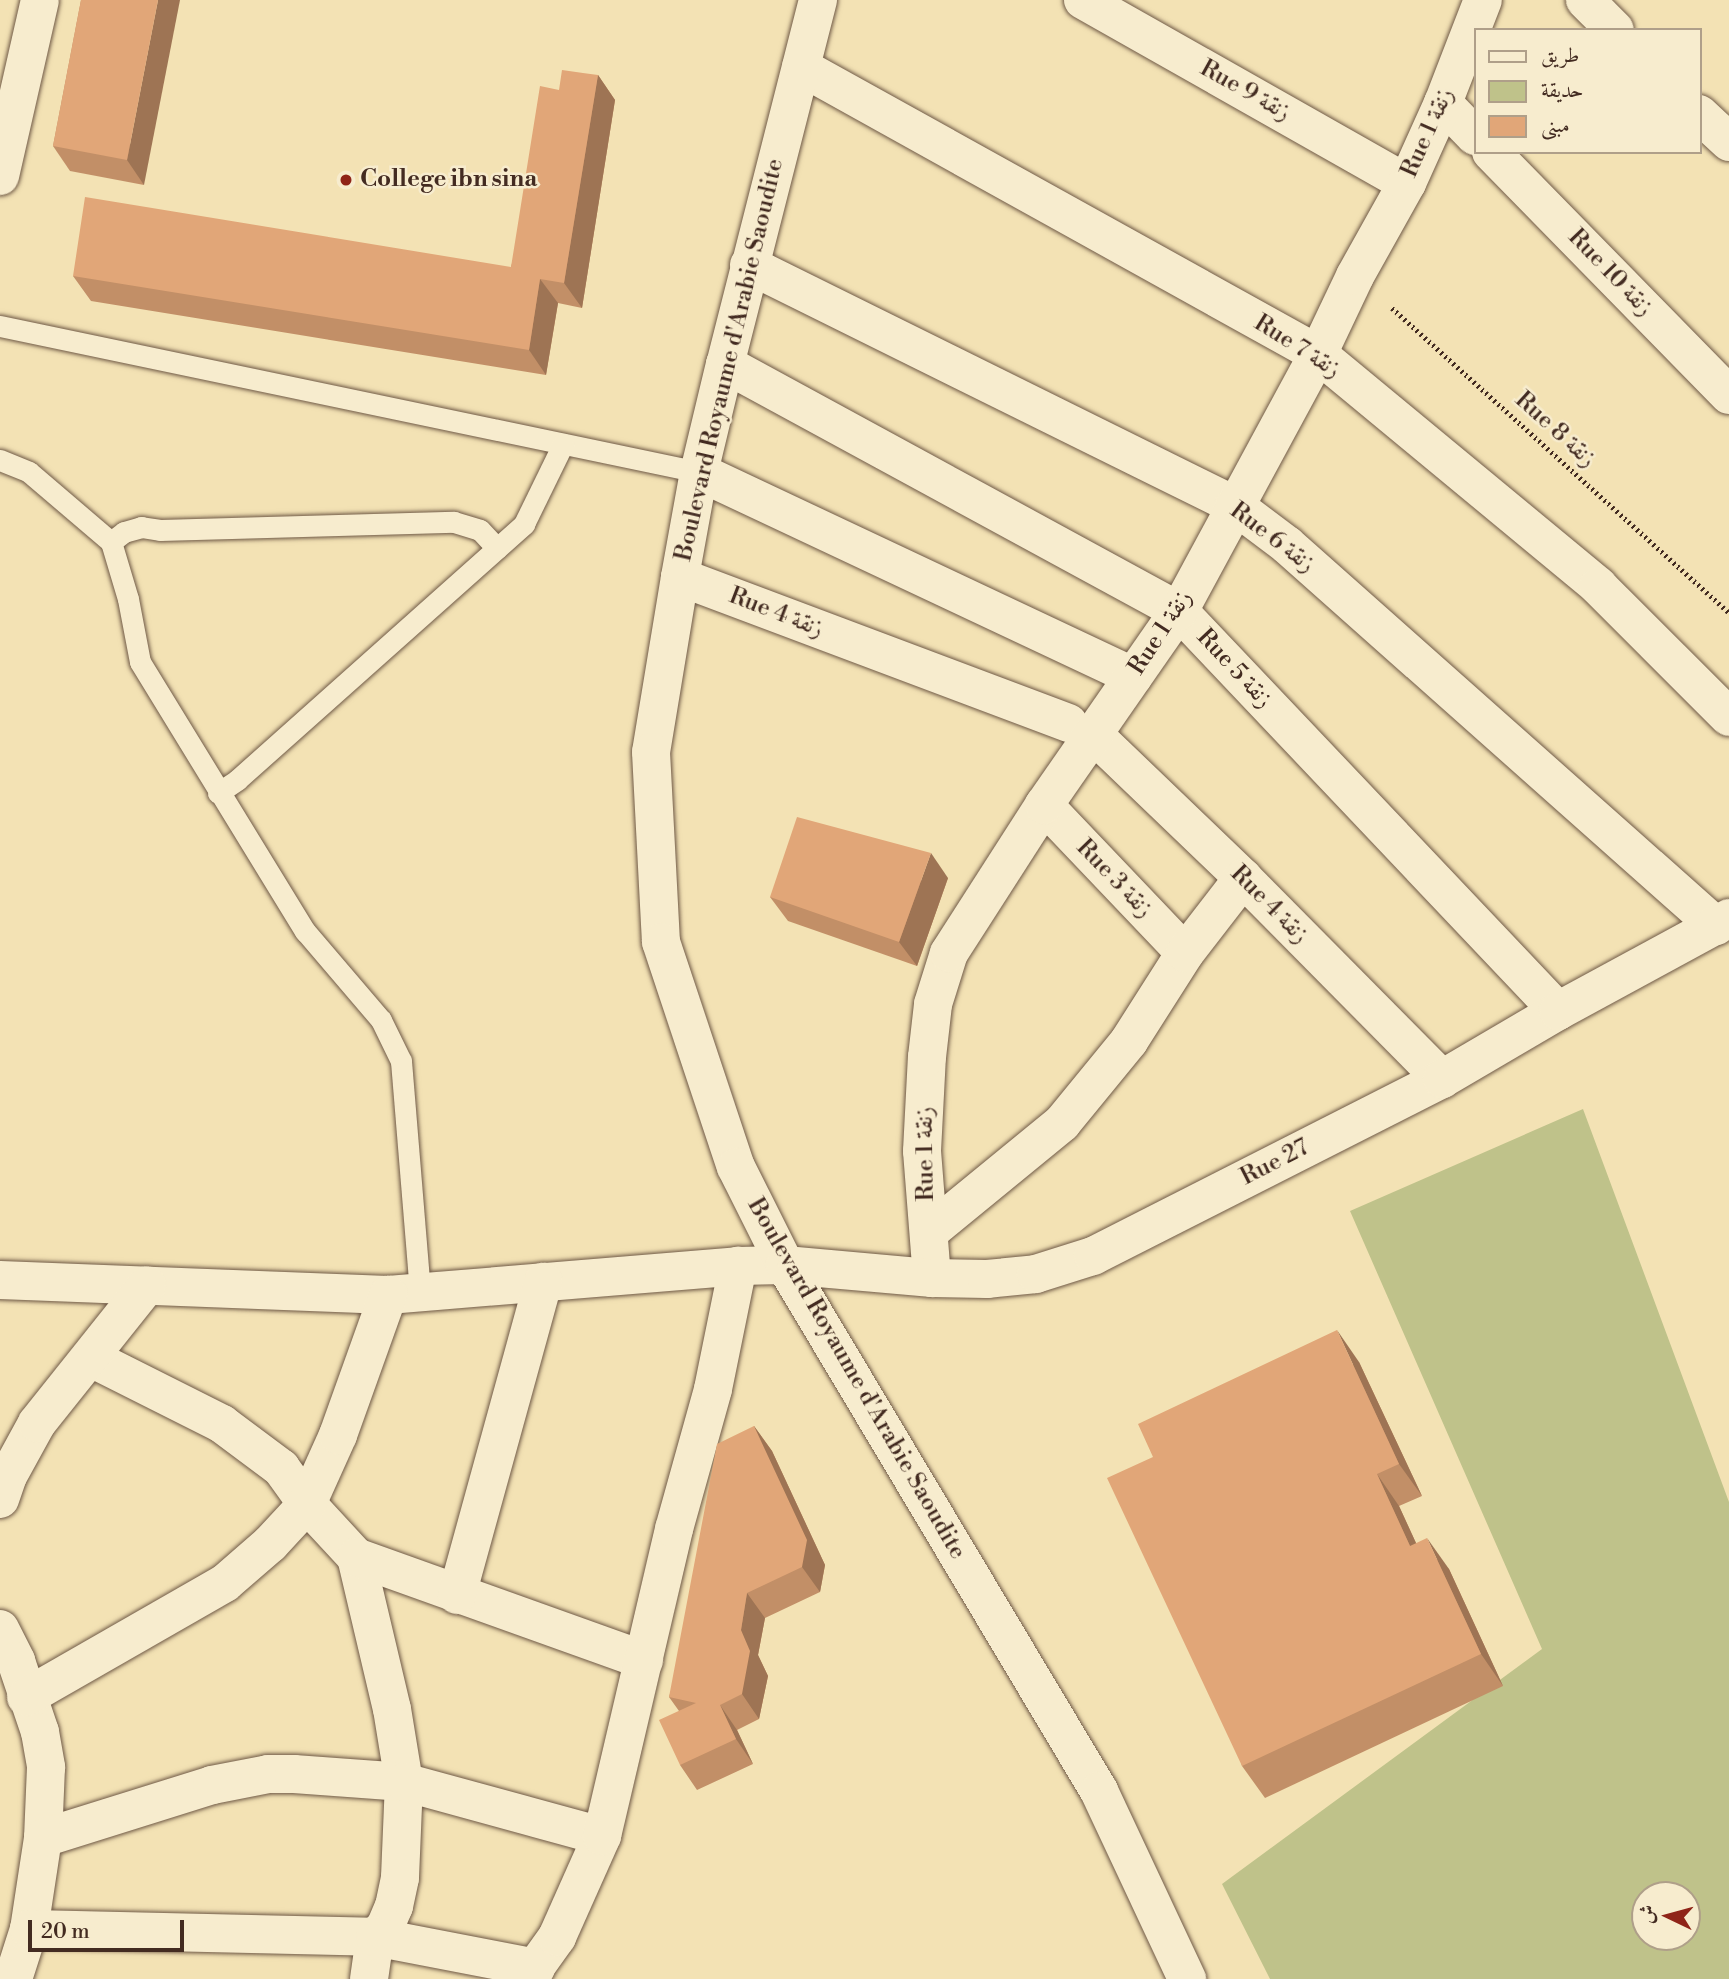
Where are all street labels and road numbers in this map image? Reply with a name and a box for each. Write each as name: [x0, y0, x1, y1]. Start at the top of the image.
street label: Rue 9 زنقة: [1195, 54, 1295, 128]
street label: Rue 1 زنقة: [1396, 84, 1460, 182]
street label: Boulevard Royaume d'Arabie Saoudite: [670, 156, 790, 564]
street label: Rue 10 زنقة: [1561, 223, 1659, 323]
street label: Rue 7 زنقة: [1248, 309, 1346, 385]
street label: Rue 8 زنقة: [1508, 386, 1602, 474]
street label: Rue 6 زنقة: [1224, 497, 1320, 579]
street label: Rue 4 زنقة: [725, 582, 827, 644]
street label: Rue 1 زنقة: [1123, 585, 1199, 681]
street label: Rue 5 زنقة: [1190, 623, 1278, 715]
street label: Rue 3 زنقة: [1070, 834, 1158, 924]
street label: Rue 4 زنقة: [1224, 860, 1314, 950]
street label: Rue 1 زنقة: [911, 1106, 941, 1202]
street label: Rue 27: [1236, 1134, 1314, 1192]
street label: Boulevard Royaume d'Arabie Saoudite: [740, 1193, 972, 1565]

